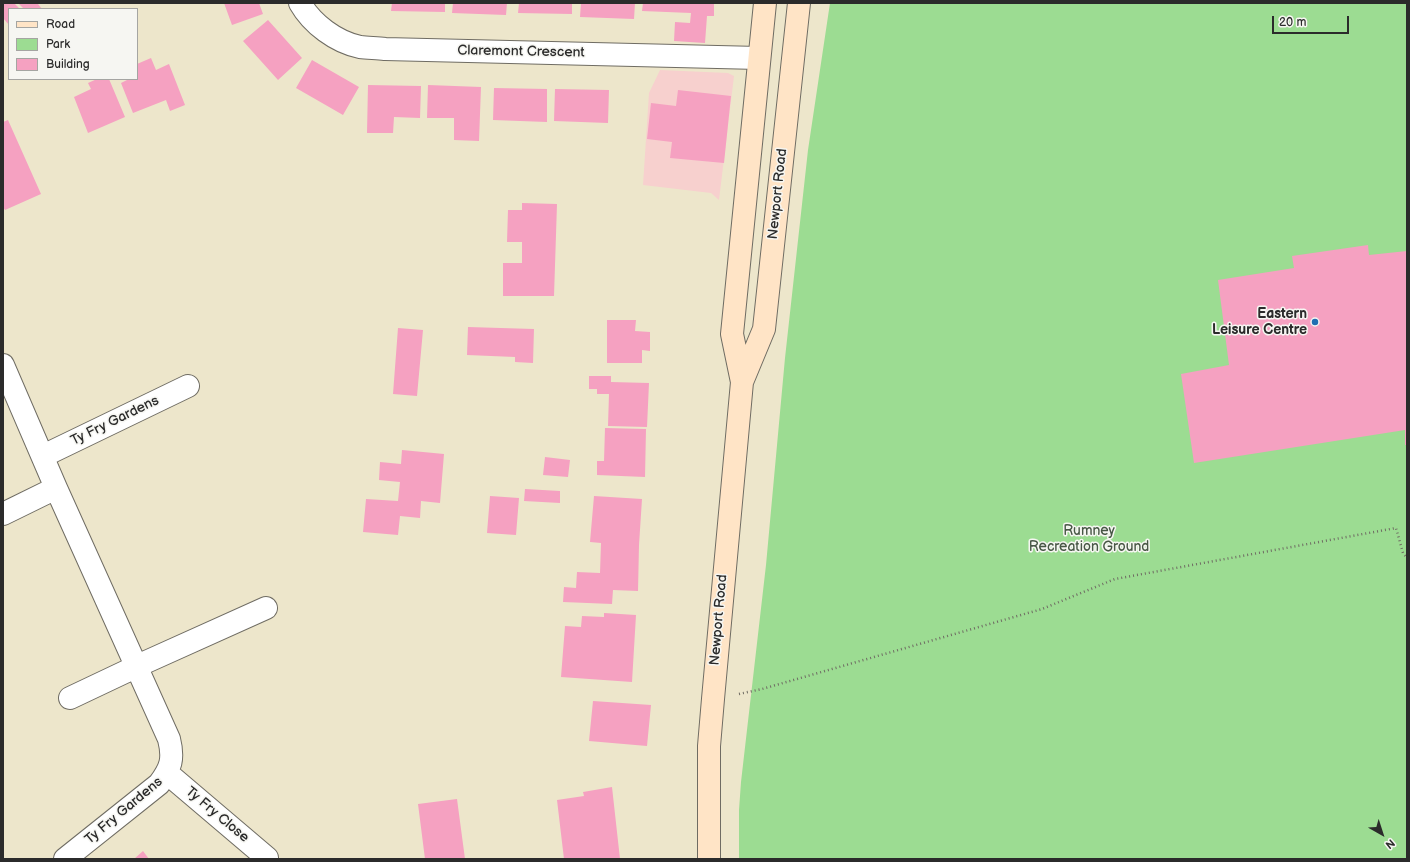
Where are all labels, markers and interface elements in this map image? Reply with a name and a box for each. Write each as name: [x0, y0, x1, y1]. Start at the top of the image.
legend: [8, 8, 138, 80]
scale bar: [1274, 8, 1351, 34]
text: 20 m: [1279, 15, 1306, 30]
text: Road: [46, 17, 75, 32]
text: Park: [46, 37, 70, 52]
street label: Claremont Crescent: [457, 42, 585, 62]
text: Building: [46, 57, 90, 72]
street label: Newport Road: [765, 148, 791, 240]
place label: Eastern Leisure Centre: [1212, 306, 1307, 338]
marker: Eastern Leisure Centre: [1310, 317, 1320, 327]
street label: Ty Fry Gardens: [68, 392, 162, 450]
park label: Rumney Recreation Ground: [1029, 523, 1149, 556]
street label: Newport Road: [707, 574, 731, 666]
street label: Ty Fry Gardens: [82, 774, 166, 848]
street label: Ty Fry Close: [182, 784, 252, 846]
north arrow: [1362, 814, 1402, 854]
text: N: [1383, 836, 1397, 851]

